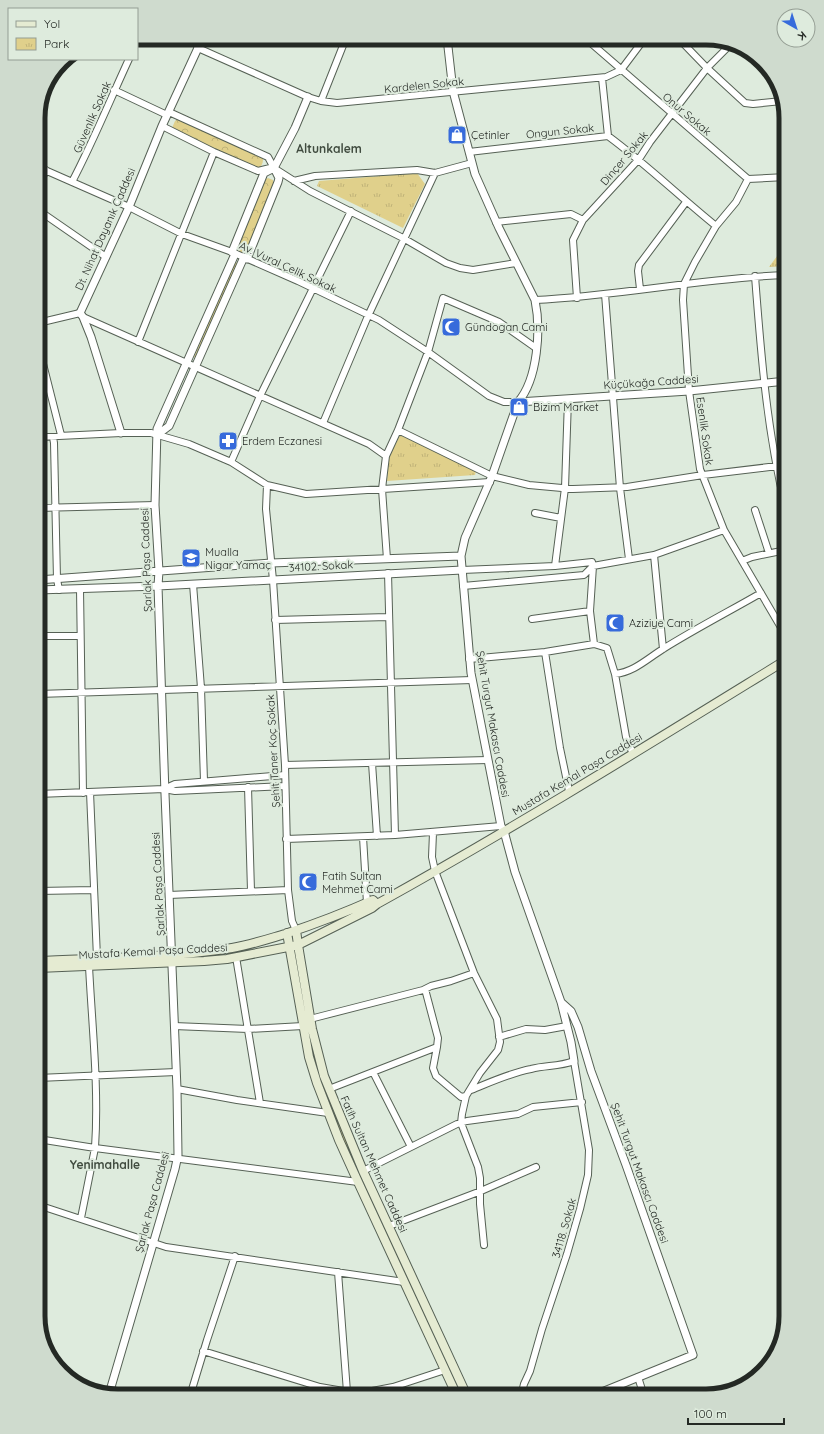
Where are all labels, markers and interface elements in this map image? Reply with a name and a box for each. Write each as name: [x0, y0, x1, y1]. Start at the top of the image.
legend: [8, 8, 138, 60]
north arrow: [776, 8, 816, 48]
text: Yol: [44, 16, 60, 31]
text: K: [795, 28, 810, 43]
text: Park: [44, 36, 69, 51]
street label: Kardelen Sokak: [383, 74, 465, 96]
street label: Güvenlik Sokak: [70, 79, 114, 155]
street label: Onur Sokak: [660, 90, 714, 139]
street label: Ongun Sokak: [525, 120, 595, 142]
shop icon: Çetinler: [446, 124, 468, 146]
place label: Çetinler: [471, 128, 510, 142]
street label: Dinçer Sokak: [597, 128, 651, 188]
district label: Altunkalem: [296, 141, 362, 156]
street label: Dt. Nihat Dayanık Caddesi: [72, 166, 138, 292]
street label: Av. Vural Çelik Sokak: [237, 238, 339, 296]
mosque icon: Gündogan Cami: [440, 316, 462, 338]
place label: Gündogan Cami: [465, 320, 548, 334]
street label: Küçükağa Caddesi: [603, 372, 699, 392]
shop icon: Bizim Market: [508, 396, 530, 418]
street label: Esenlik Sokak: [693, 396, 717, 466]
place label: Bizim Market: [533, 400, 599, 414]
pharmacy icon: Erdem Eczanesi: [217, 430, 239, 452]
place label: Erdem Eczanesi: [242, 434, 322, 448]
street label: Şarlak Paşa Caddesi: [137, 508, 155, 612]
place label: Mualla Nigar Yamaç: [205, 545, 271, 572]
school or university icon: Mualla Nigar Yamaç: [180, 547, 202, 569]
street label: 34102. Sokak: [288, 557, 354, 575]
mosque icon: Aziziye Cami: [604, 612, 626, 634]
place label: Aziziye Cami: [629, 616, 693, 630]
street label: Şehit Turgut Makascı Caddesi: [473, 650, 513, 798]
street label: Şehit Taner Koç Sokak: [263, 694, 283, 808]
street label: Mustafa Kemal Paşa Caddesi: [509, 730, 645, 818]
street label: Şarlak Paşa Caddesi: [148, 832, 168, 936]
place label: Fatih Sultan Mehmet Cami: [322, 869, 393, 896]
mosque icon: Fatih Sultan Mehmet Cami: [297, 871, 319, 893]
street label: Mustafa Kemal Paşa Caddesi: [78, 940, 228, 962]
street label: Fatih Sultan Mehmet Caddesi: [337, 1093, 411, 1235]
street label: Şehit Turgut Makascı Caddesi: [608, 1101, 672, 1245]
street label: Şarlak Paşa Caddesi: [132, 1150, 172, 1254]
district label: Yenimahalle: [70, 1157, 140, 1172]
street label: 34118. Sokak: [549, 1196, 579, 1260]
scale bar: [688, 1400, 784, 1426]
text: 100 m: [694, 1406, 727, 1421]

